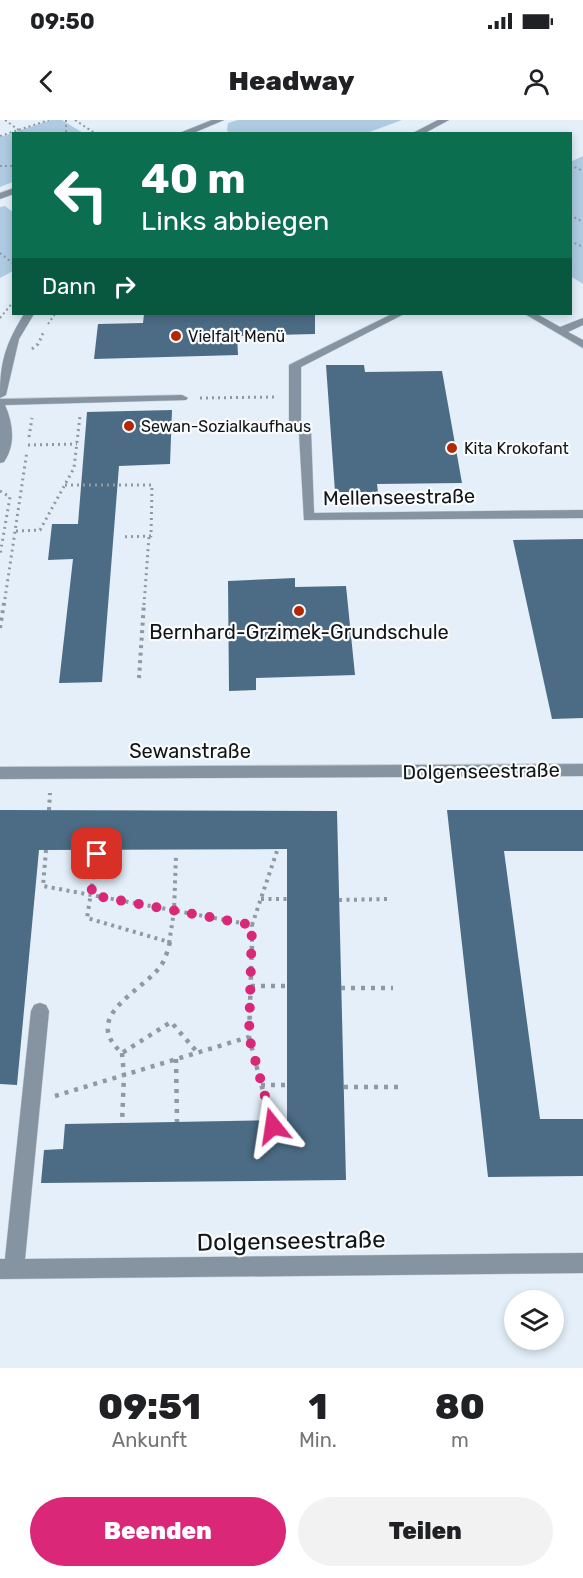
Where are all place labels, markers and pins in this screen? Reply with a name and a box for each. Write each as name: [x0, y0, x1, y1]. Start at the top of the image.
place label: Vielfalt Menü: [188, 327, 285, 346]
marker: Vielfalt Menü: [169, 329, 183, 343]
place label: Sewan-Sozialkaufhaus: [141, 417, 311, 436]
marker: Sewan-Sozialkaufhaus: [122, 419, 136, 433]
place label: Kita Krokofant: [464, 439, 569, 458]
marker: Kita Krokofant: [445, 441, 459, 455]
marker: Bernhard-Grzimek-Grundschule: [292, 604, 306, 618]
place label: Bernhard-Grzimek-Grundschule: [149, 620, 449, 644]
pin: [71, 828, 122, 879]

